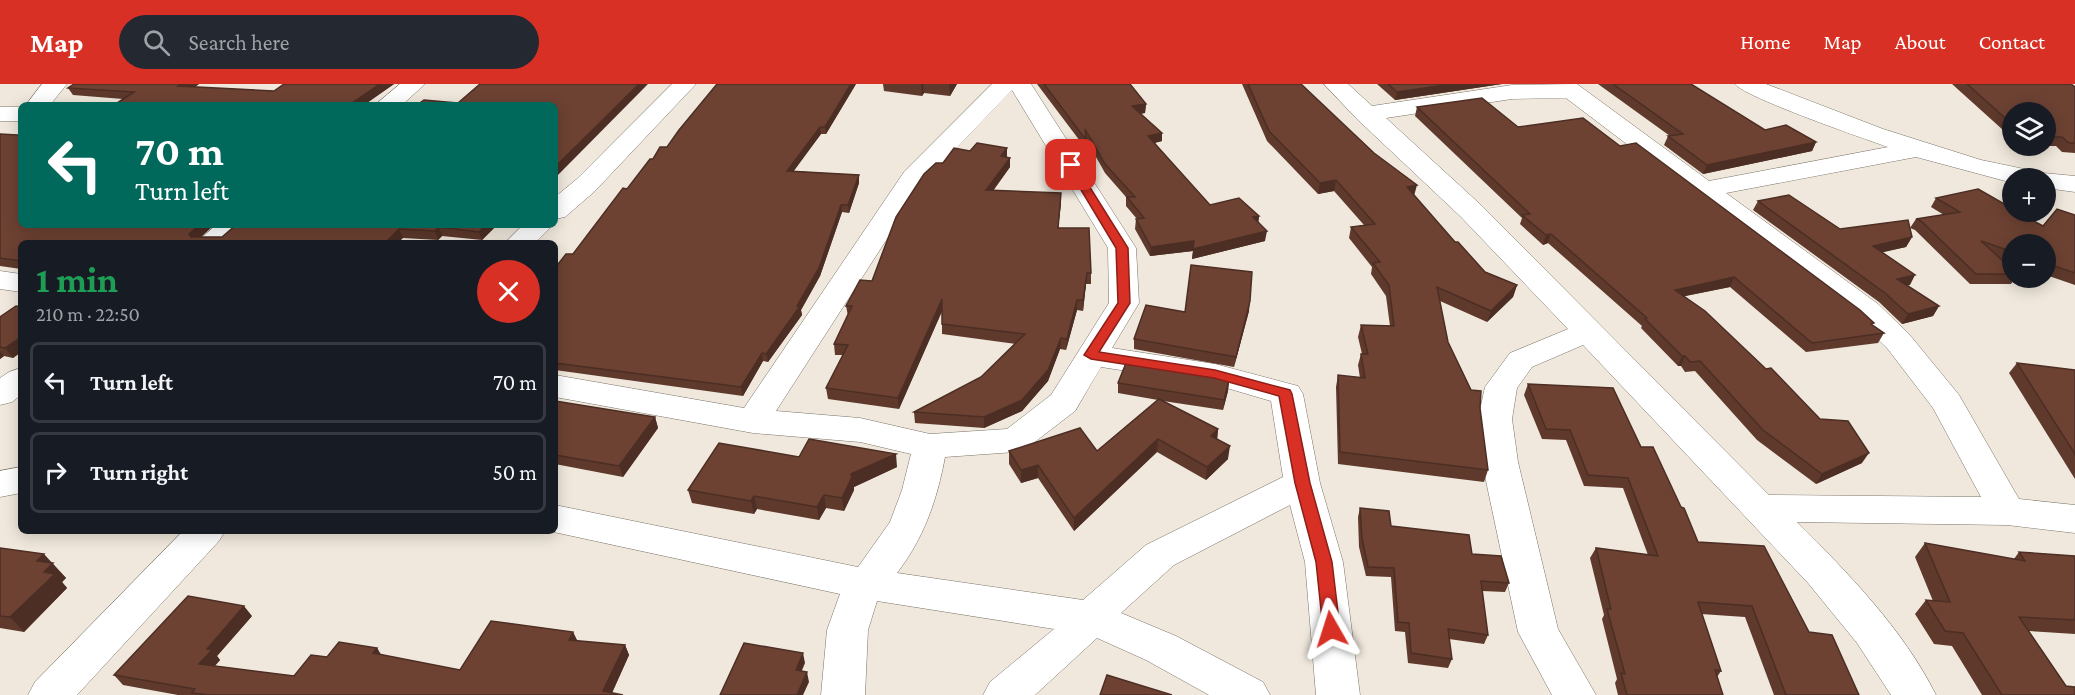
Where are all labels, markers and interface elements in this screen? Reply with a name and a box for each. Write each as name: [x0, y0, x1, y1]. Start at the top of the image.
search box: [119, 15, 539, 69]
icon: search: [140, 26, 173, 59]
text: Map: [30, 27, 83, 58]
text: Search here: [188, 30, 289, 55]
text: Home: [1740, 30, 1790, 54]
text: Map: [1823, 30, 1862, 54]
text: About: [1895, 30, 1946, 54]
text: Contact: [1979, 30, 2045, 54]
map controls: [2002, 102, 2056, 288]
button: layers: [2002, 102, 2056, 156]
icon: left: [36, 126, 114, 204]
text: 70 m: [135, 127, 224, 174]
pin: [1045, 139, 1096, 190]
icon: arrive: [1054, 148, 1087, 181]
button: +: [2002, 168, 2056, 222]
text: Turn left: [135, 176, 229, 206]
button: −: [2002, 234, 2056, 288]
text: 1 min: [36, 260, 118, 300]
button: close: [477, 260, 540, 323]
text: 210 m · 22:50: [36, 303, 140, 325]
icon: left: [39, 366, 72, 399]
text: Turn left: [90, 370, 173, 395]
text: 70 m: [493, 370, 537, 395]
icon: right: [39, 456, 72, 489]
text: Turn right: [90, 460, 188, 485]
text: 50 m: [492, 460, 537, 485]
position arrow: [1299, 597, 1363, 661]

